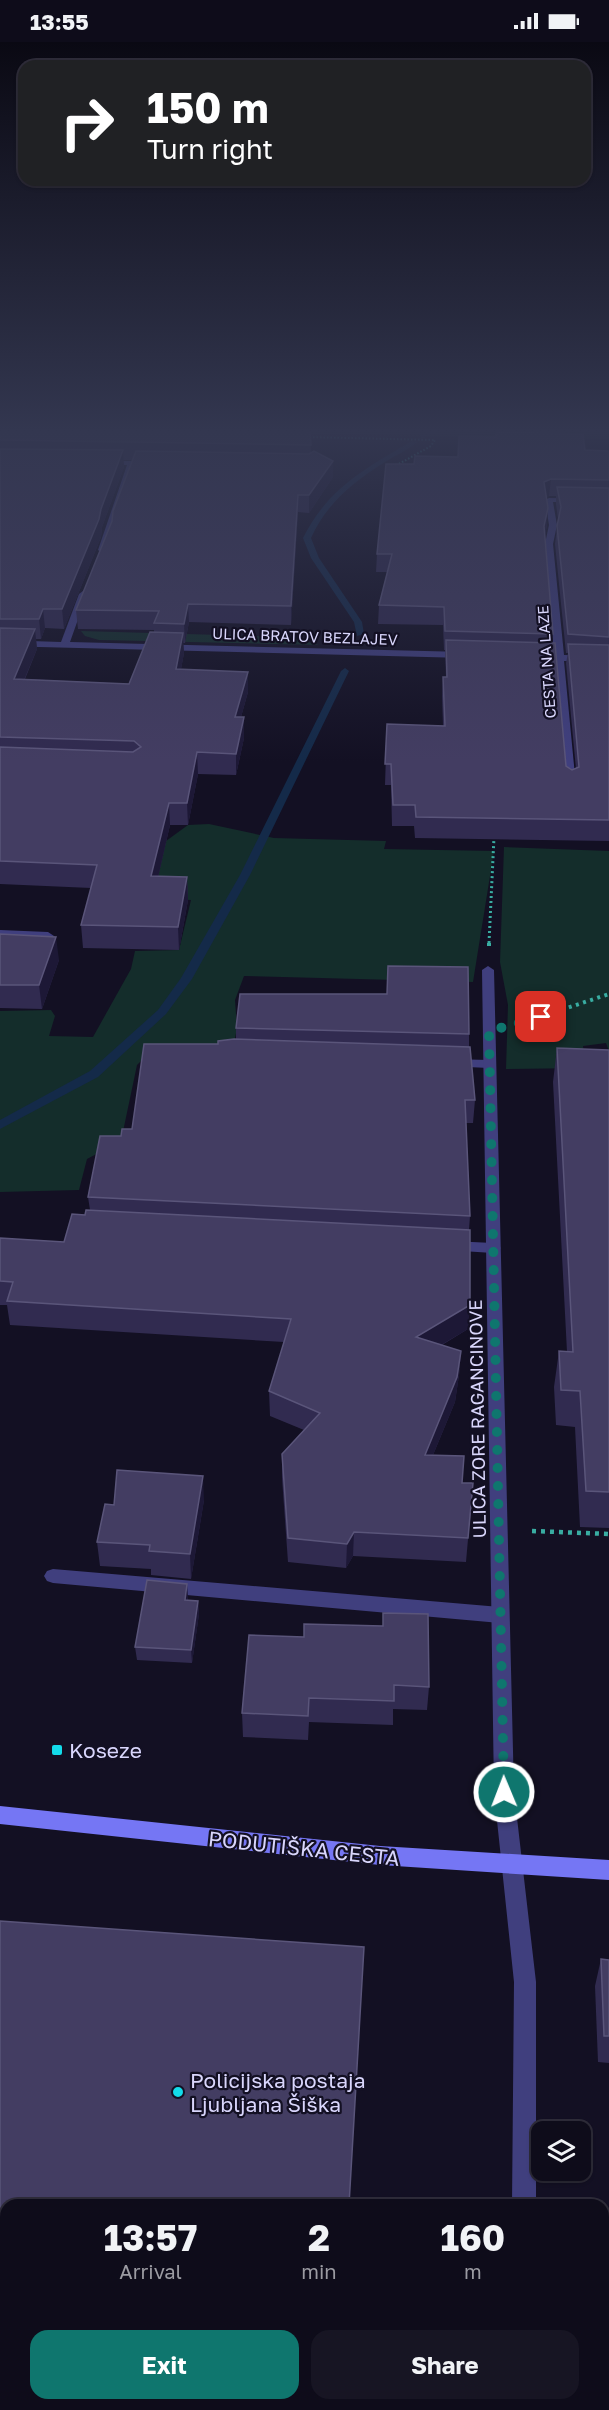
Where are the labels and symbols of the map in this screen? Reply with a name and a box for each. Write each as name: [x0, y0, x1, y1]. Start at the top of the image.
street label: CESTA NA LAZE: [533, 605, 559, 719]
street label: ULICA BRATOV BEZLAJEV: [212, 624, 398, 648]
pin: [515, 991, 566, 1042]
street label: ULICA ZORE RAGANCINOVE: [464, 1299, 490, 1539]
place label: Koseze: [69, 1737, 142, 1763]
marker: Koseze: [50, 1743, 64, 1757]
position arrow: [472, 1760, 536, 1824]
street label: PODUTIŠKA CESTA: [207, 1825, 401, 1871]
place label: Policijska postaja Ljubljana Šiška: [190, 2067, 366, 2117]
marker: Policijska postaja Ljubljana Šiška: [171, 2085, 185, 2099]

